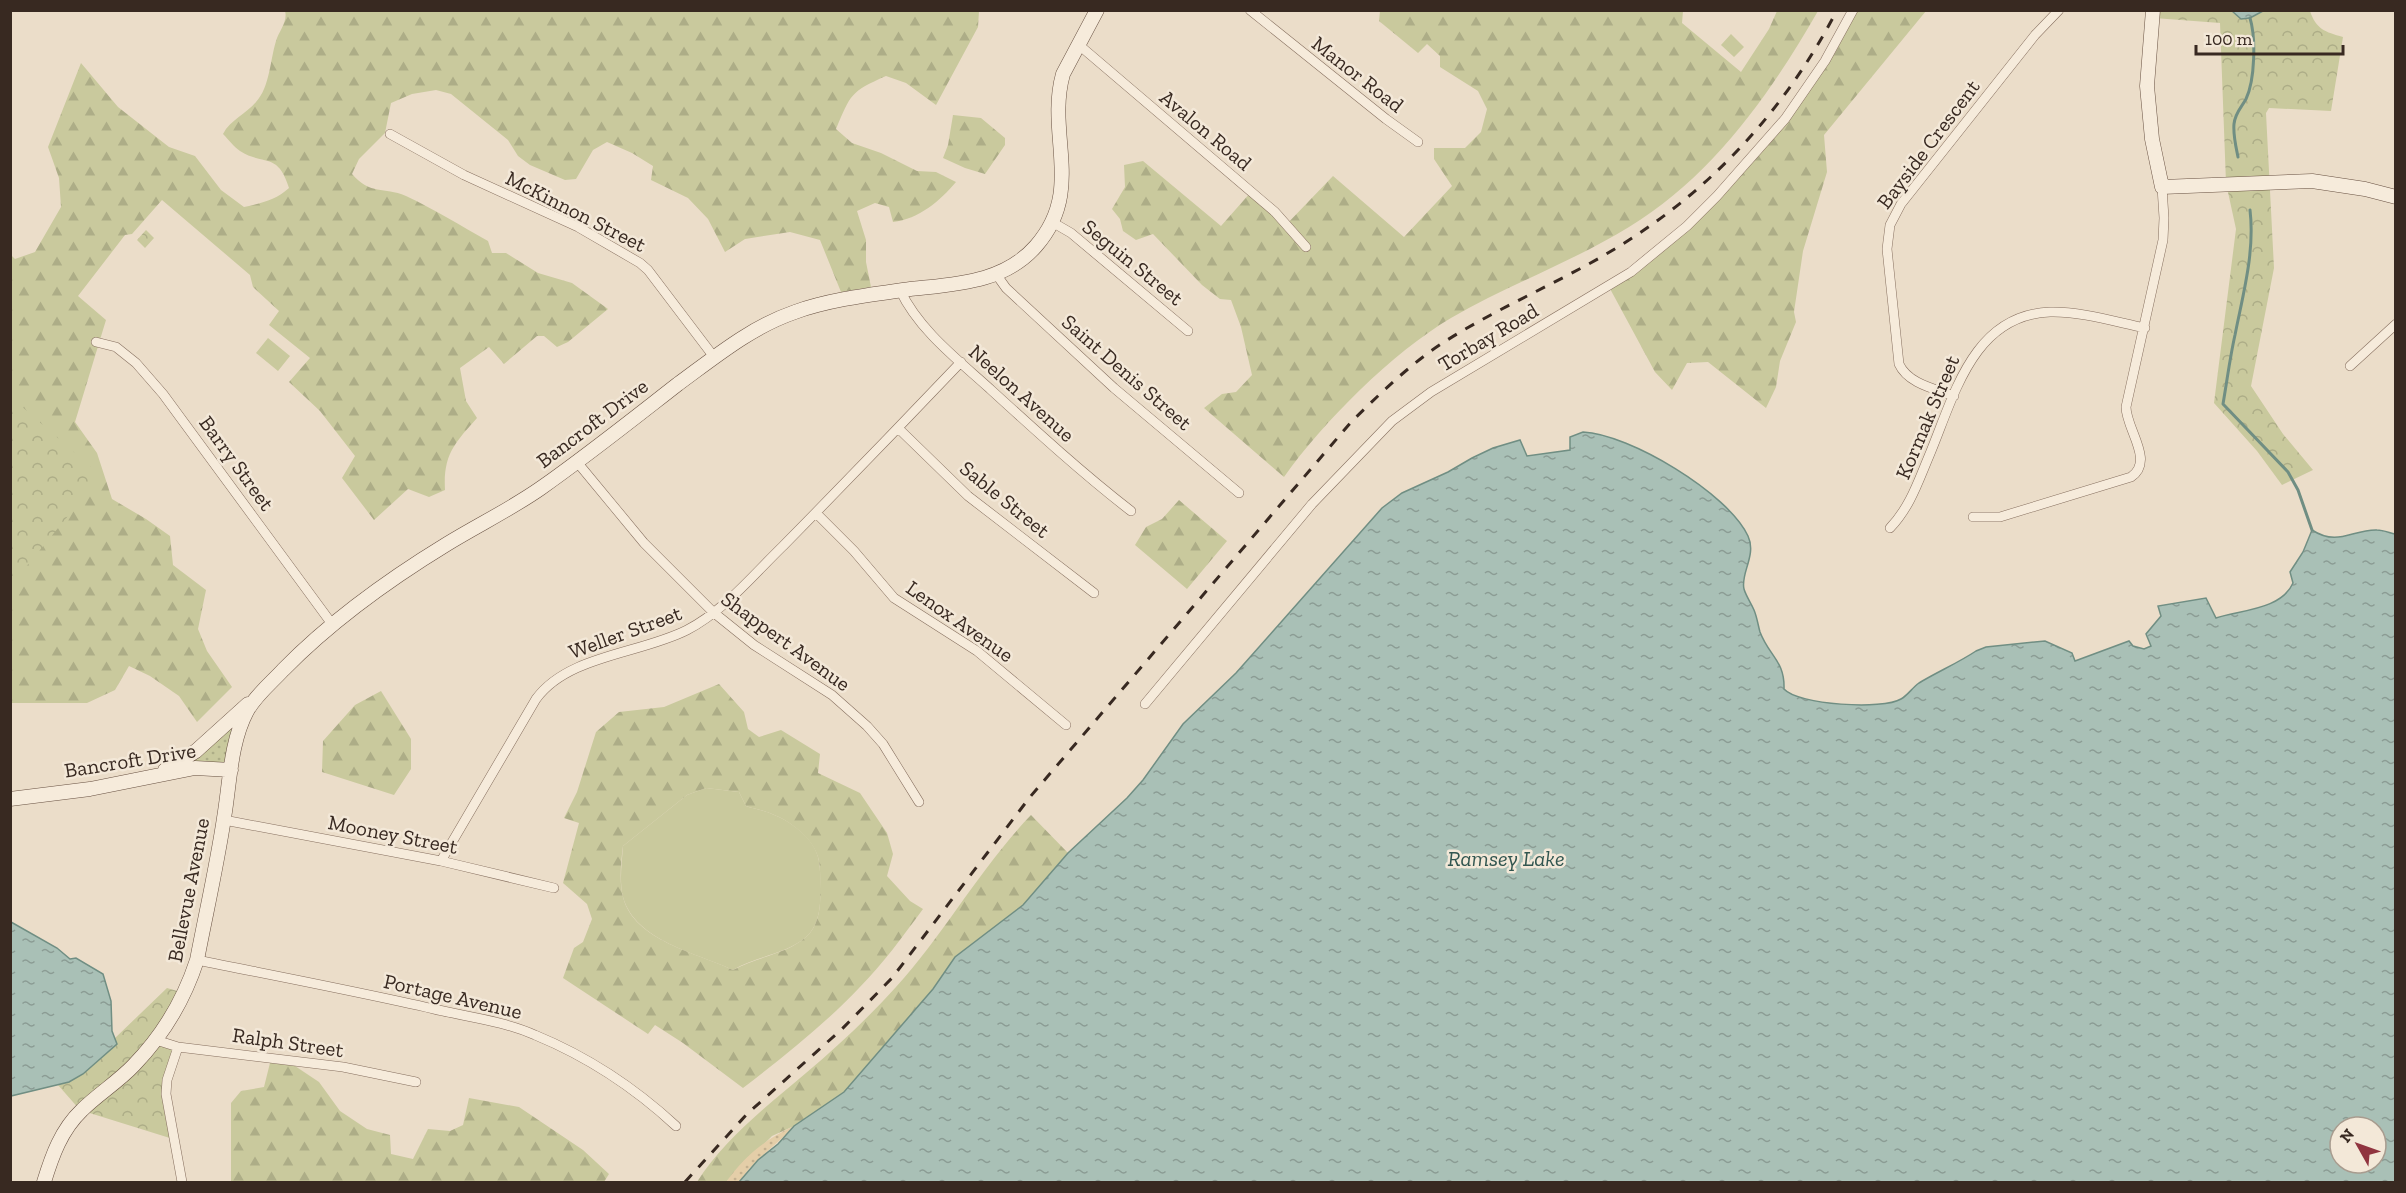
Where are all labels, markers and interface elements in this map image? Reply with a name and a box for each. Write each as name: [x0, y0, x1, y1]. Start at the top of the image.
scale bar: [2196, 18, 2343, 56]
text: 100 m: [2205, 28, 2253, 50]
street label: Manor Road: [1307, 30, 1409, 118]
street label: Bayside Crescent: [1871, 74, 1985, 213]
street label: Avalon Road: [1155, 84, 1257, 176]
street label: McKinnon Street: [502, 165, 650, 257]
street label: Seguin Street: [1078, 214, 1189, 310]
street label: Torbay Road: [1433, 297, 1543, 377]
street label: Saint Denis Street: [1057, 309, 1197, 435]
street label: Neelon Avenue: [964, 339, 1080, 447]
street label: Kormak Street: [1890, 351, 1964, 483]
street label: Bancroft Drive: [531, 373, 653, 473]
street label: Barry Street: [194, 411, 280, 515]
street label: Sable Street: [955, 455, 1055, 543]
street label: Lenox Avenue: [902, 575, 1019, 667]
street label: Shappert Avenue: [717, 586, 855, 696]
street label: Weller Street: [565, 600, 685, 664]
street label: Bancroft Drive: [62, 737, 198, 783]
street label: Mooney Street: [326, 809, 460, 859]
street label: Bellevue Avenue: [162, 816, 214, 964]
water label: Ramsey Lake: [1448, 845, 1565, 872]
street label: Portage Avenue: [381, 968, 525, 1024]
street label: Ralph Street: [231, 1022, 345, 1062]
north arrow: [2328, 1115, 2388, 1175]
text: N: [2336, 1125, 2358, 1146]

